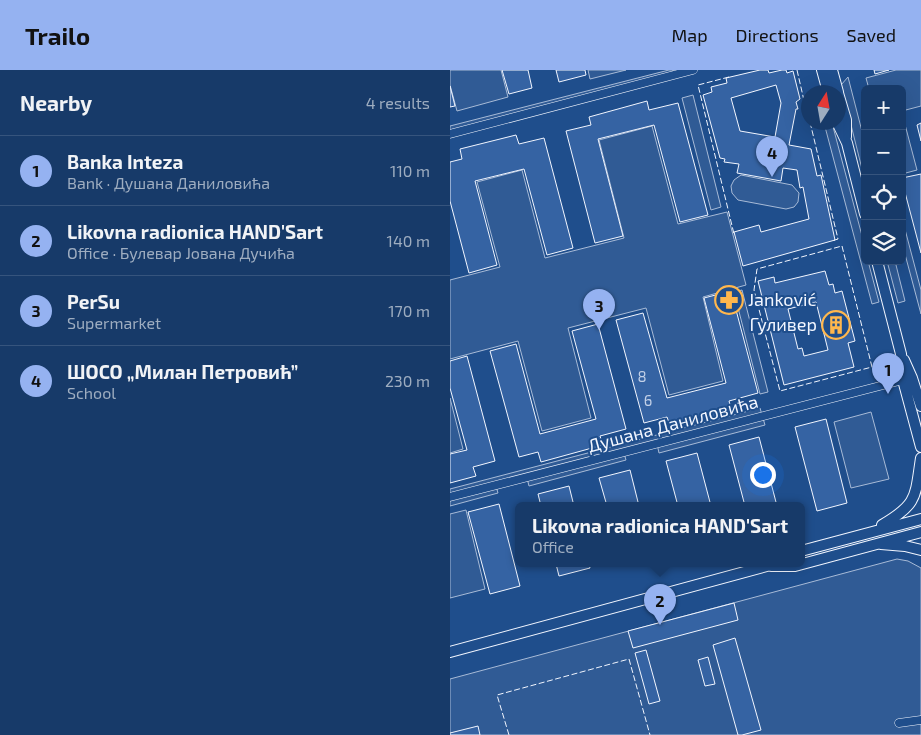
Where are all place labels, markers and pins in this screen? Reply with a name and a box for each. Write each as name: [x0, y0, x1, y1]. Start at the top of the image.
pin: 4: [756, 136, 788, 177]
pharmacy icon: Janković: [714, 285, 744, 315]
place label: Janković: [748, 288, 816, 310]
pin: 3: [583, 289, 615, 330]
building icon: Гуливер: [821, 310, 851, 340]
place label: Гуливер: [749, 313, 817, 335]
pin: 1: [872, 353, 904, 394]
pin: 2: [644, 584, 676, 625]

